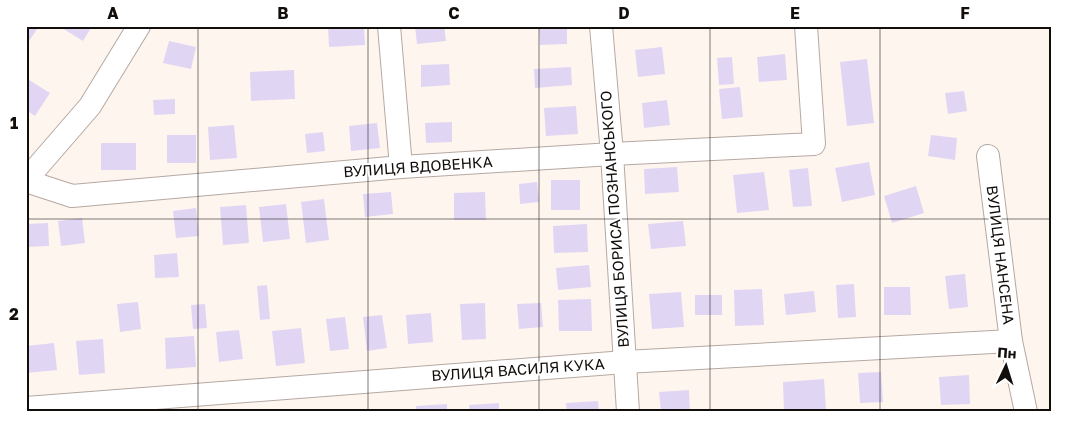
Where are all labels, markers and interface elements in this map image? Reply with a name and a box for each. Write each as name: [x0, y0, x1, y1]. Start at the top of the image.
text: A: [107, 3, 119, 23]
text: B: [277, 3, 289, 23]
text: C: [448, 3, 460, 23]
text: D: [618, 3, 630, 23]
text: E: [790, 3, 800, 23]
text: F: [960, 3, 970, 23]
street label: ВУЛИЦЯ БОРИСА ПОЗНАНСЬКОГО: [596, 90, 632, 348]
text: 1: [10, 113, 18, 133]
street label: ВУЛИЦЯ ВДОВЕНКА: [343, 152, 493, 180]
street label: ВУЛИЦЯ НАНСЕНА: [984, 184, 1018, 325]
text: 2: [9, 304, 19, 324]
north arrow: [980, 340, 1030, 390]
text: Пн: [997, 343, 1017, 362]
street label: ВУЛИЦЯ ВАСИЛЯ КУКА: [431, 354, 605, 384]

